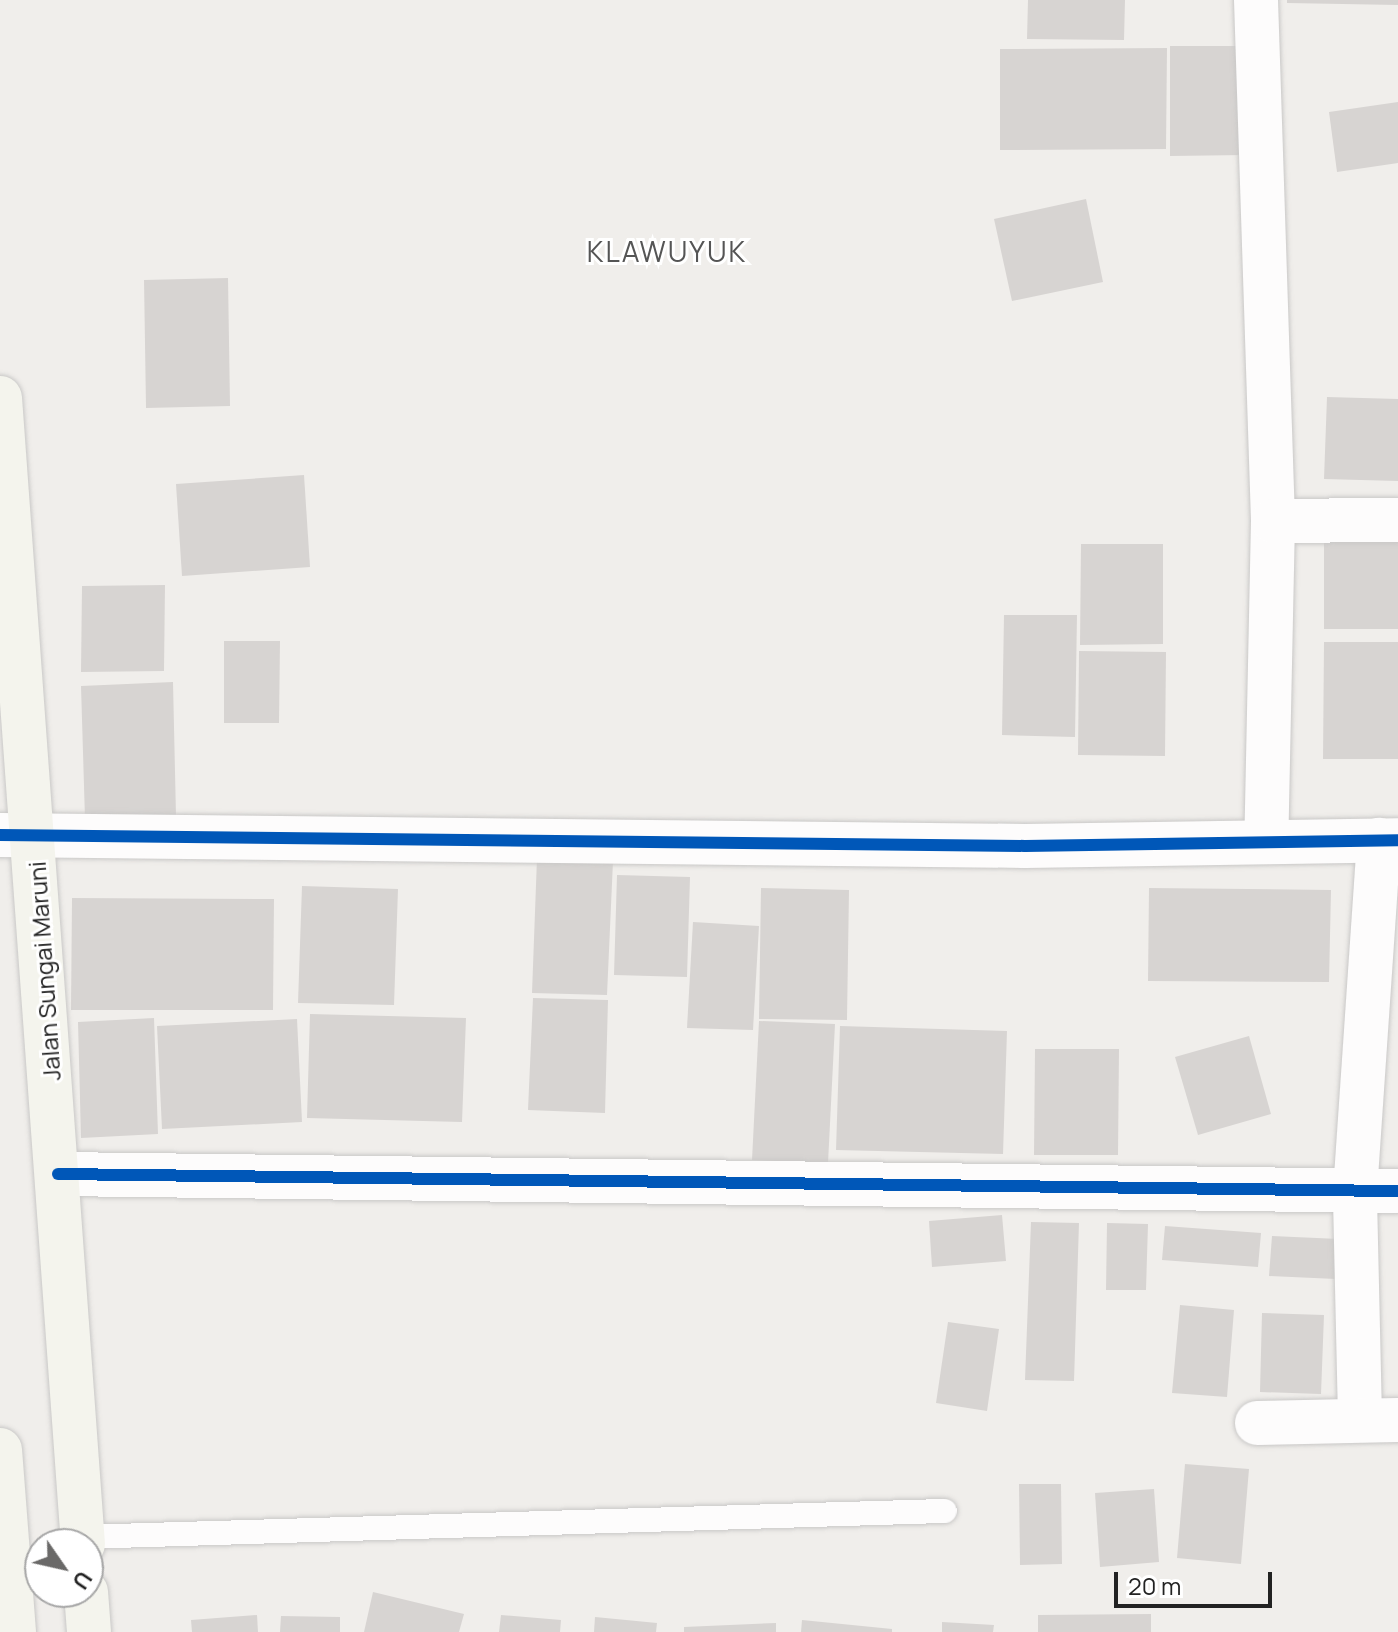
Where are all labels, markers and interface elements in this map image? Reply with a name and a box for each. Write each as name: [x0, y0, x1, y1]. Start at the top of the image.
district label: KLAWUYUK: [587, 234, 747, 268]
street label: Jalan Sungai Maruni: [22, 860, 66, 1082]
north arrow: [24, 1528, 104, 1608]
scale bar: [1118, 1556, 1276, 1606]
text: U: [65, 1565, 99, 1595]
text: 20 m: [1128, 1569, 1181, 1602]

